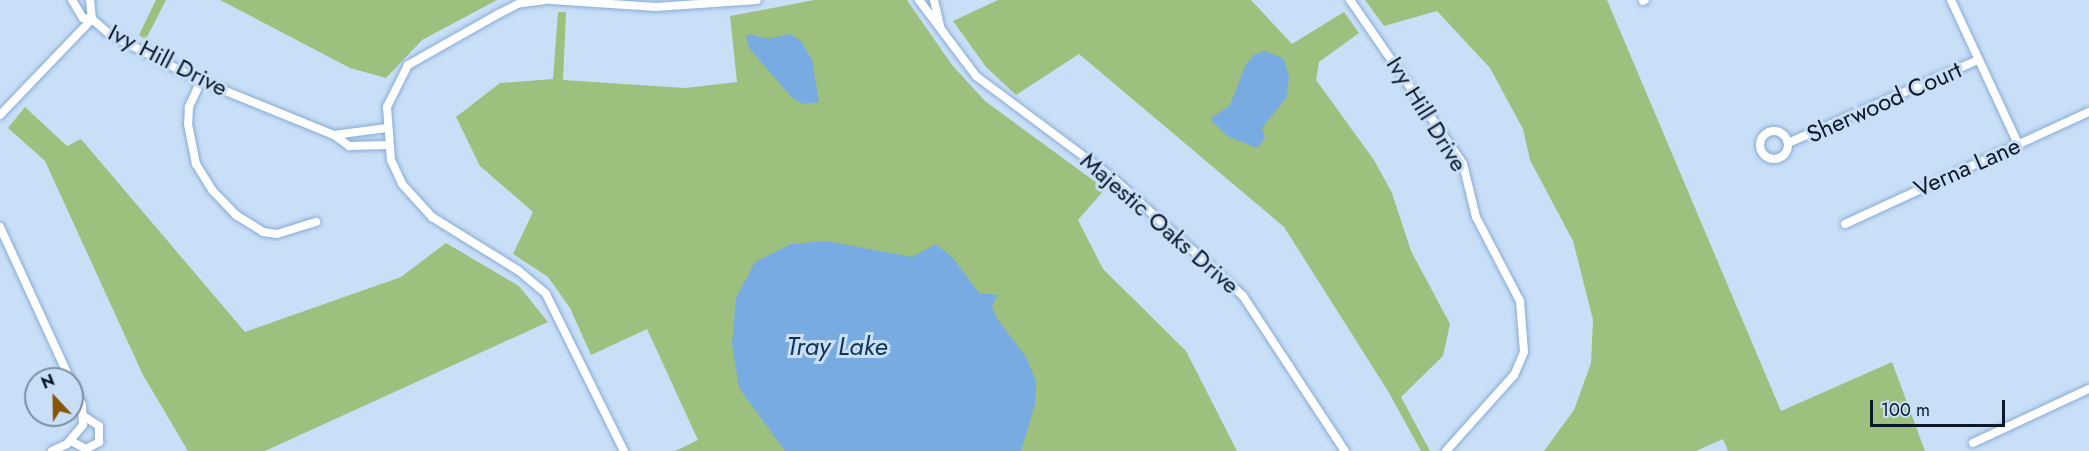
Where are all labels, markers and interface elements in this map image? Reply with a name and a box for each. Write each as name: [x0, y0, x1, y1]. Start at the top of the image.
street label: Ivy Hill Drive: [104, 18, 232, 102]
street label: Ivy Hill Drive: [1380, 51, 1474, 177]
street label: Sherwood Court: [1802, 55, 1966, 149]
street label: Verna Lane: [1909, 131, 2025, 203]
street label: Majestic Oaks Drive: [1075, 146, 1245, 300]
water label: Tray Lake: [787, 331, 887, 363]
north arrow: [24, 367, 84, 427]
text: N: [38, 369, 58, 395]
scale bar: [1873, 388, 2008, 426]
text: 100 m: [1881, 397, 1930, 423]

